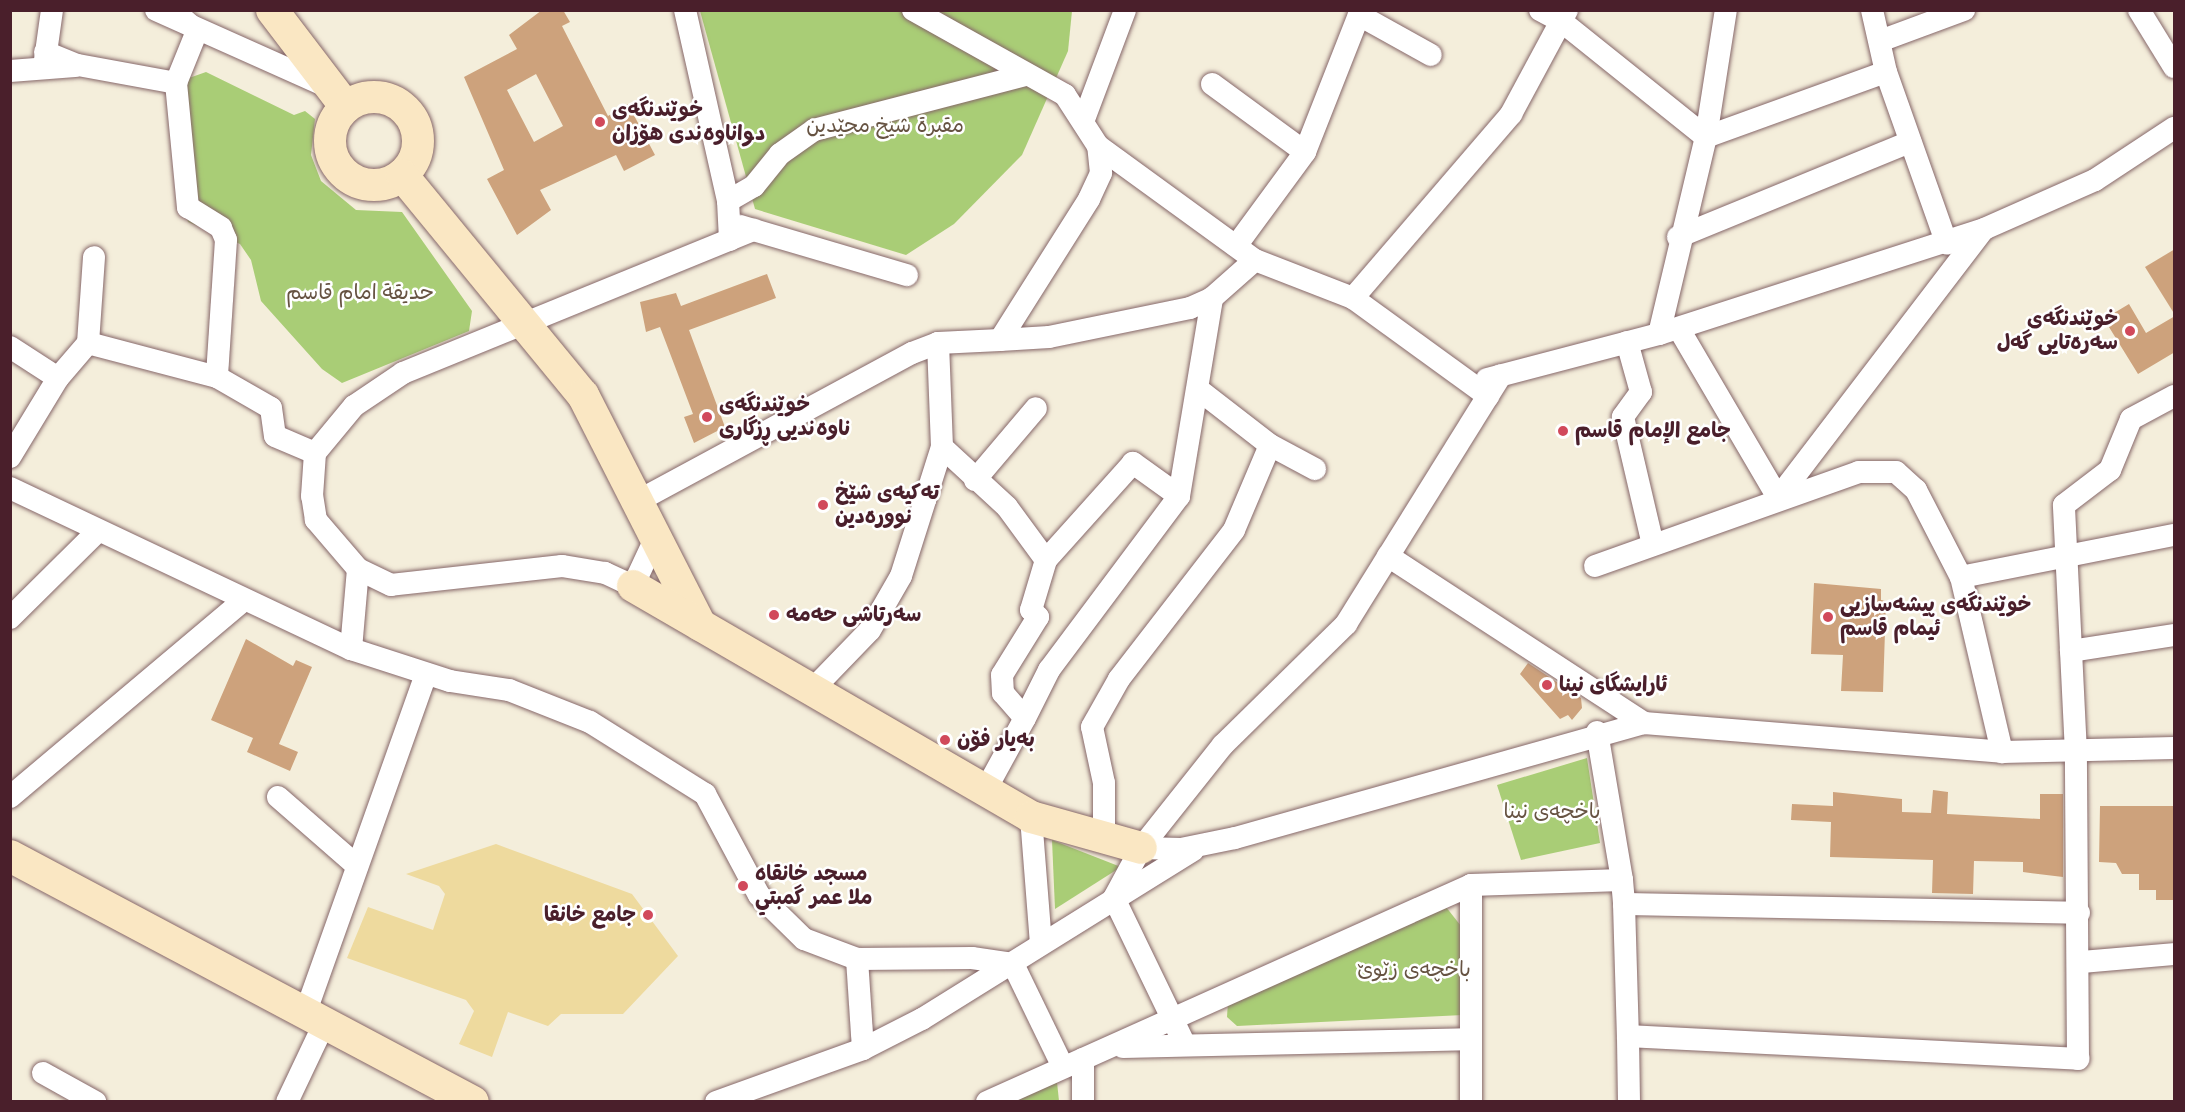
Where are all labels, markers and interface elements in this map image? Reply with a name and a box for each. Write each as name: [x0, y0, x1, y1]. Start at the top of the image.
place label: خوێندنگەی دواناوەندی هۆزان: [612, 97, 765, 147]
park label: مقبرة شيخ محێدین: [806, 113, 964, 139]
marker: خوێندنگەی دواناوەندی هۆزان: [593, 115, 607, 129]
park label: حديقة امام قاسم: [286, 280, 434, 306]
place label: خوێندنگەی سەرەتایی گەل: [1997, 306, 2118, 356]
marker: خوێندنگەی سەرەتایی گەل: [2123, 324, 2137, 338]
place label: خوێندنگەی ناوەندیی ڕزگاری: [719, 392, 850, 442]
marker: خوێندنگەی ناوەندیی ڕزگاری: [700, 410, 714, 424]
place label: جامع الإمام قاسم: [1575, 418, 1731, 444]
marker: جامع الإمام قاسم: [1556, 424, 1570, 438]
place label: تەکیەی شێخ نوورەدین: [835, 480, 939, 530]
marker: تەکیەی شێخ نوورەدین: [816, 498, 830, 512]
place label: خوێندنگەی پیشەسازیی ئیمام قاسم: [1840, 592, 2031, 642]
place label: سەرتاشی حەمە: [786, 602, 921, 628]
marker: سەرتاشی حەمە: [767, 608, 781, 622]
marker: خوێندنگەی پیشەسازیی ئیمام قاسم: [1821, 610, 1835, 624]
place label: ئارایشگای نینا: [1559, 672, 1667, 698]
marker: ئارایشگای نینا: [1540, 678, 1554, 692]
place label: بەیار فۆن: [957, 727, 1035, 753]
marker: بەیار فۆن: [938, 733, 952, 747]
park label: باخچەی نینا: [1503, 799, 1601, 825]
place label: مسجد خانقاه ملا عمر گمبتي: [755, 861, 872, 911]
marker: مسجد خانقاه ملا عمر گمبتي: [736, 879, 750, 893]
place label: جامع خانقا: [544, 902, 636, 928]
marker: جامع خانقا: [641, 908, 655, 922]
park label: باخچەی زێوێ: [1357, 957, 1471, 983]

